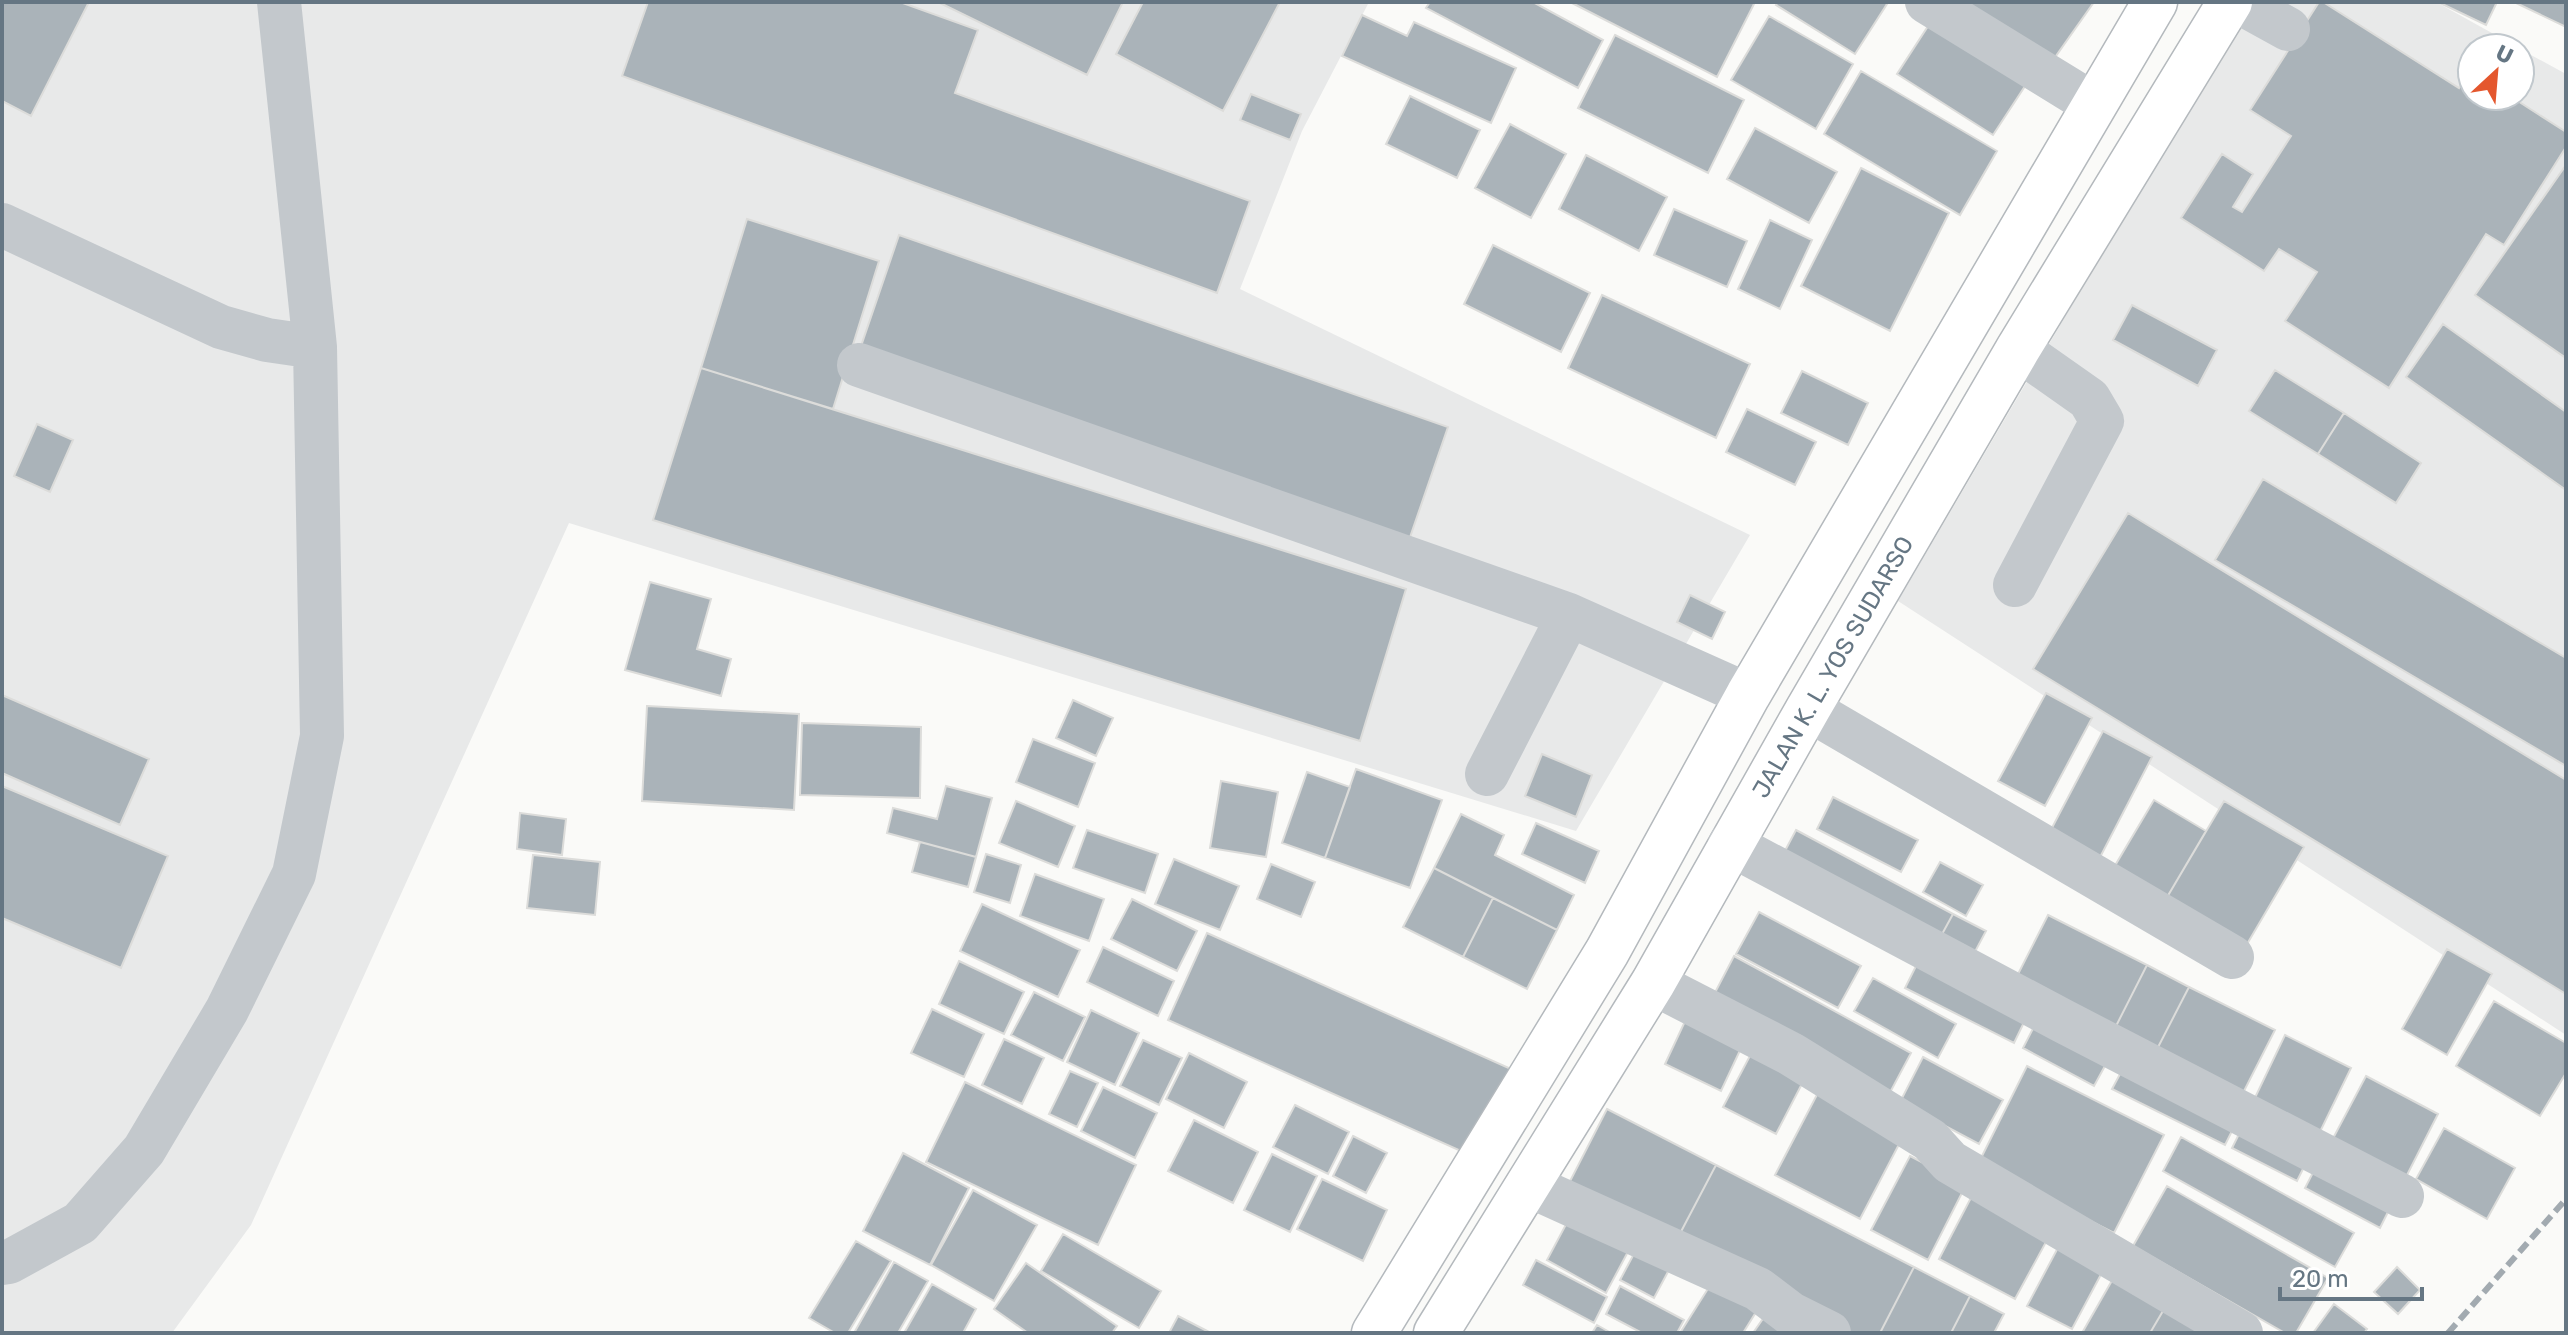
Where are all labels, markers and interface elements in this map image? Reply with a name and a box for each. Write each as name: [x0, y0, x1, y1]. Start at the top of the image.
north arrow: [2456, 32, 2536, 112]
text: U: [2491, 39, 2518, 70]
street label: JALAN K. L. YOS SUDARSO: [1747, 531, 1919, 803]
scale bar: [2280, 1251, 2422, 1301]
text: 20 m: [2292, 1265, 2349, 1293]

